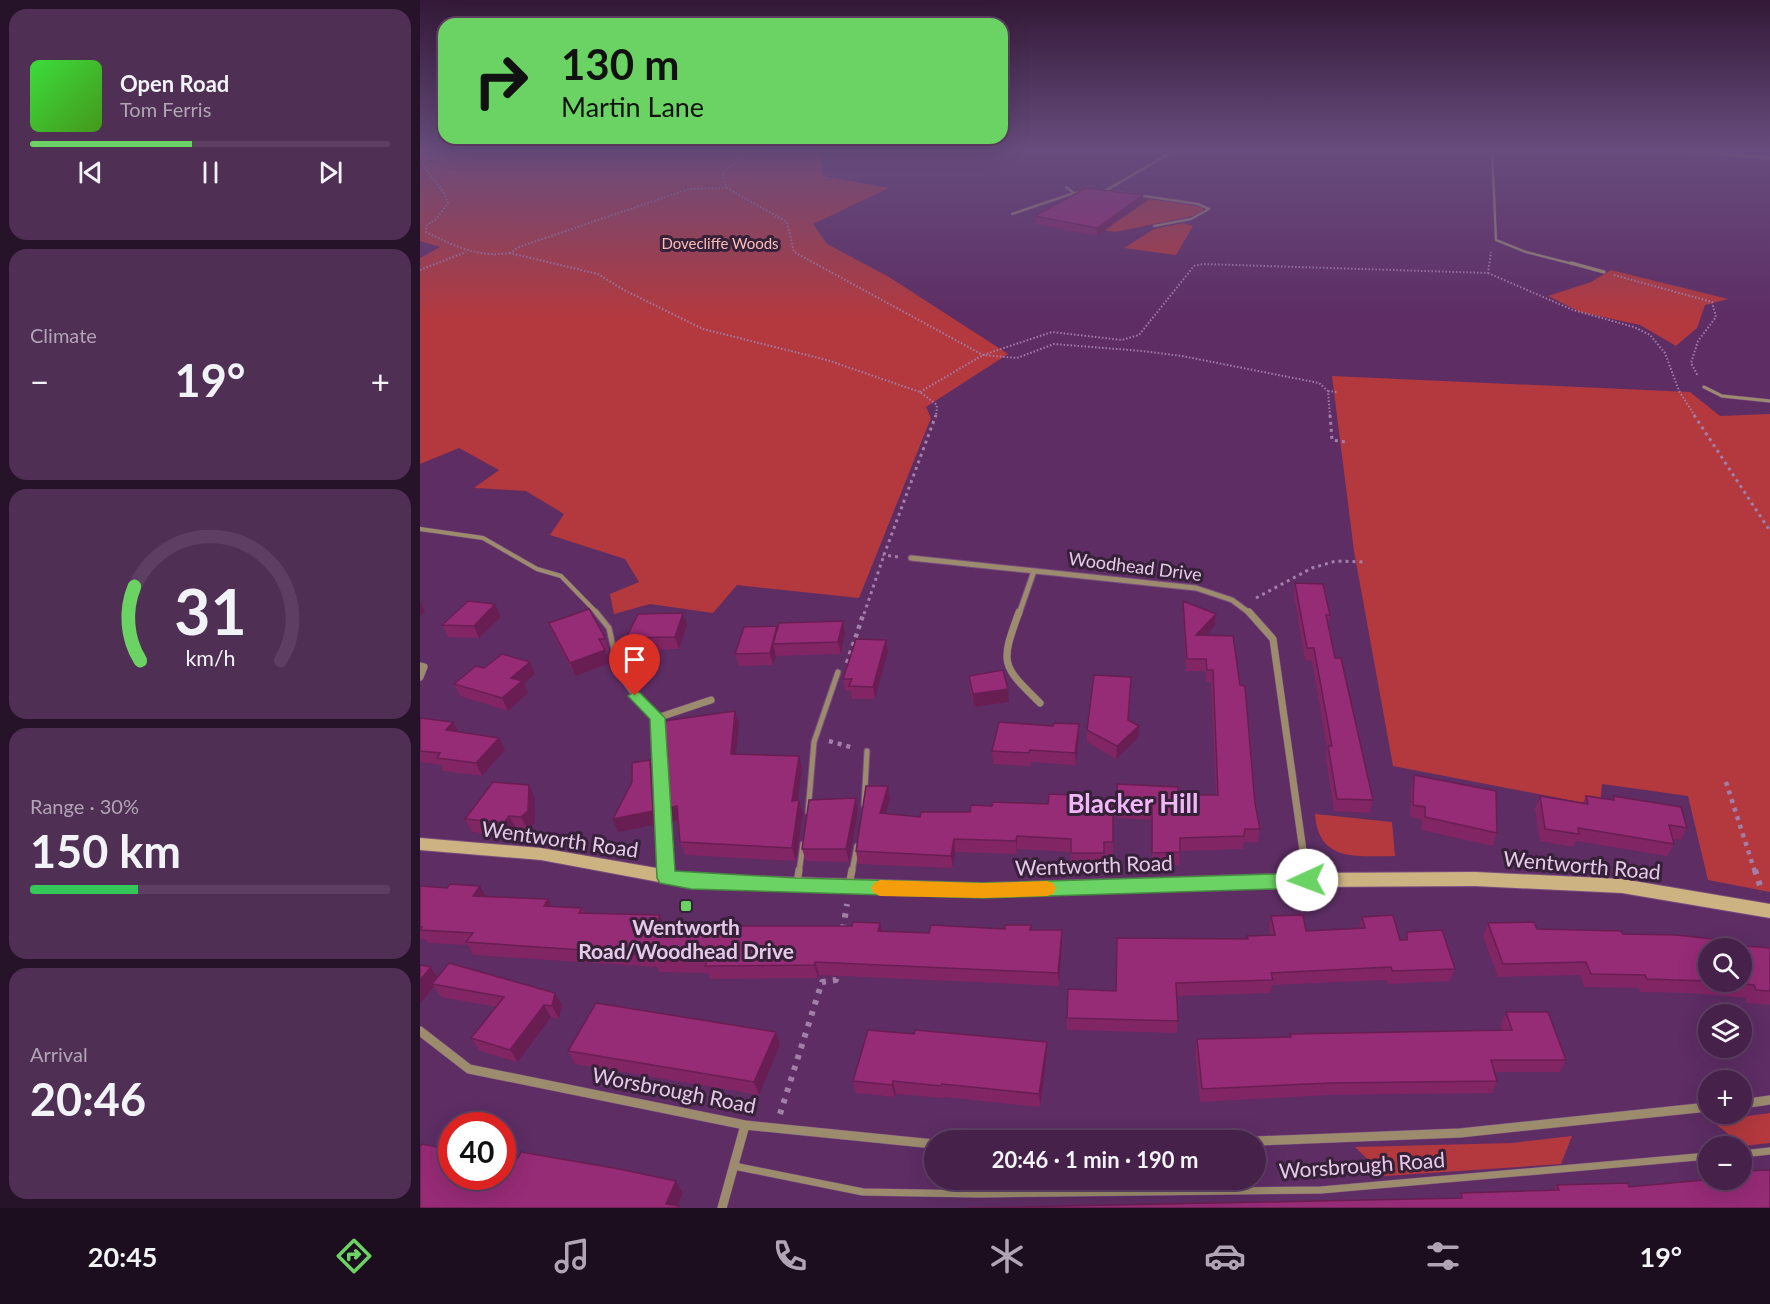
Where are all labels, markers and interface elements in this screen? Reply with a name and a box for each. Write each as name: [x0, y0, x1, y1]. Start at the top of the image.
text: 130 m: [561, 39, 679, 89]
icon: right: [462, 42, 540, 120]
text: Open Road: [120, 70, 229, 97]
text: Martin Lane: [561, 90, 704, 123]
text: Tom Ferris: [120, 97, 211, 121]
icon: previous: [74, 156, 107, 189]
icon: pause: [194, 156, 227, 189]
icon: next: [314, 156, 347, 189]
park label: Dovecliffe Woods: [661, 234, 779, 252]
text: Climate: [30, 323, 97, 347]
text: 19°: [175, 353, 245, 407]
text: −: [30, 361, 49, 401]
text: +: [371, 361, 390, 401]
street label: Woodhead Drive: [1067, 547, 1203, 585]
text: 31: [174, 573, 246, 648]
pin: [609, 634, 660, 696]
icon: arrive: [618, 643, 651, 676]
text: km/h: [185, 645, 235, 671]
district label: Blacker Hill: [1067, 787, 1199, 819]
text: Range · 30%: [30, 794, 139, 818]
street label: Wentworth Road: [480, 815, 640, 862]
text: 150 km: [30, 824, 181, 878]
street label: Wentworth Road: [1502, 845, 1662, 884]
position arrow: [1275, 848, 1339, 912]
street label: Wentworth Road: [1015, 849, 1173, 880]
marker: Wentworth Road/Woodhead Drive: [679, 899, 693, 913]
place label: Wentworth Road/Woodhead Drive: [578, 914, 794, 963]
map controls: [1698, 938, 1752, 1190]
button: search: [1698, 938, 1752, 992]
button: layers: [1698, 1004, 1752, 1058]
text: Arrival: [30, 1042, 88, 1066]
street label: Worsbrough Road: [590, 1061, 758, 1118]
button: +: [1698, 1070, 1752, 1124]
text: 20:46: [30, 1072, 146, 1126]
speed limit sign: 40: [438, 1112, 516, 1190]
button: −: [1698, 1136, 1752, 1190]
text: 20:46 · 1 min · 190 m: [992, 1146, 1198, 1173]
street label: Worsbrough Road: [1278, 1146, 1446, 1183]
icon: directions: [333, 1235, 375, 1277]
icon: music: [551, 1235, 593, 1277]
icon: phone: [769, 1235, 811, 1277]
icon: climate: [986, 1235, 1028, 1277]
icon: car: [1204, 1235, 1246, 1277]
icon: filters: [1422, 1235, 1464, 1277]
text: 20:45: [88, 1240, 157, 1273]
text: 19°: [1639, 1240, 1682, 1273]

